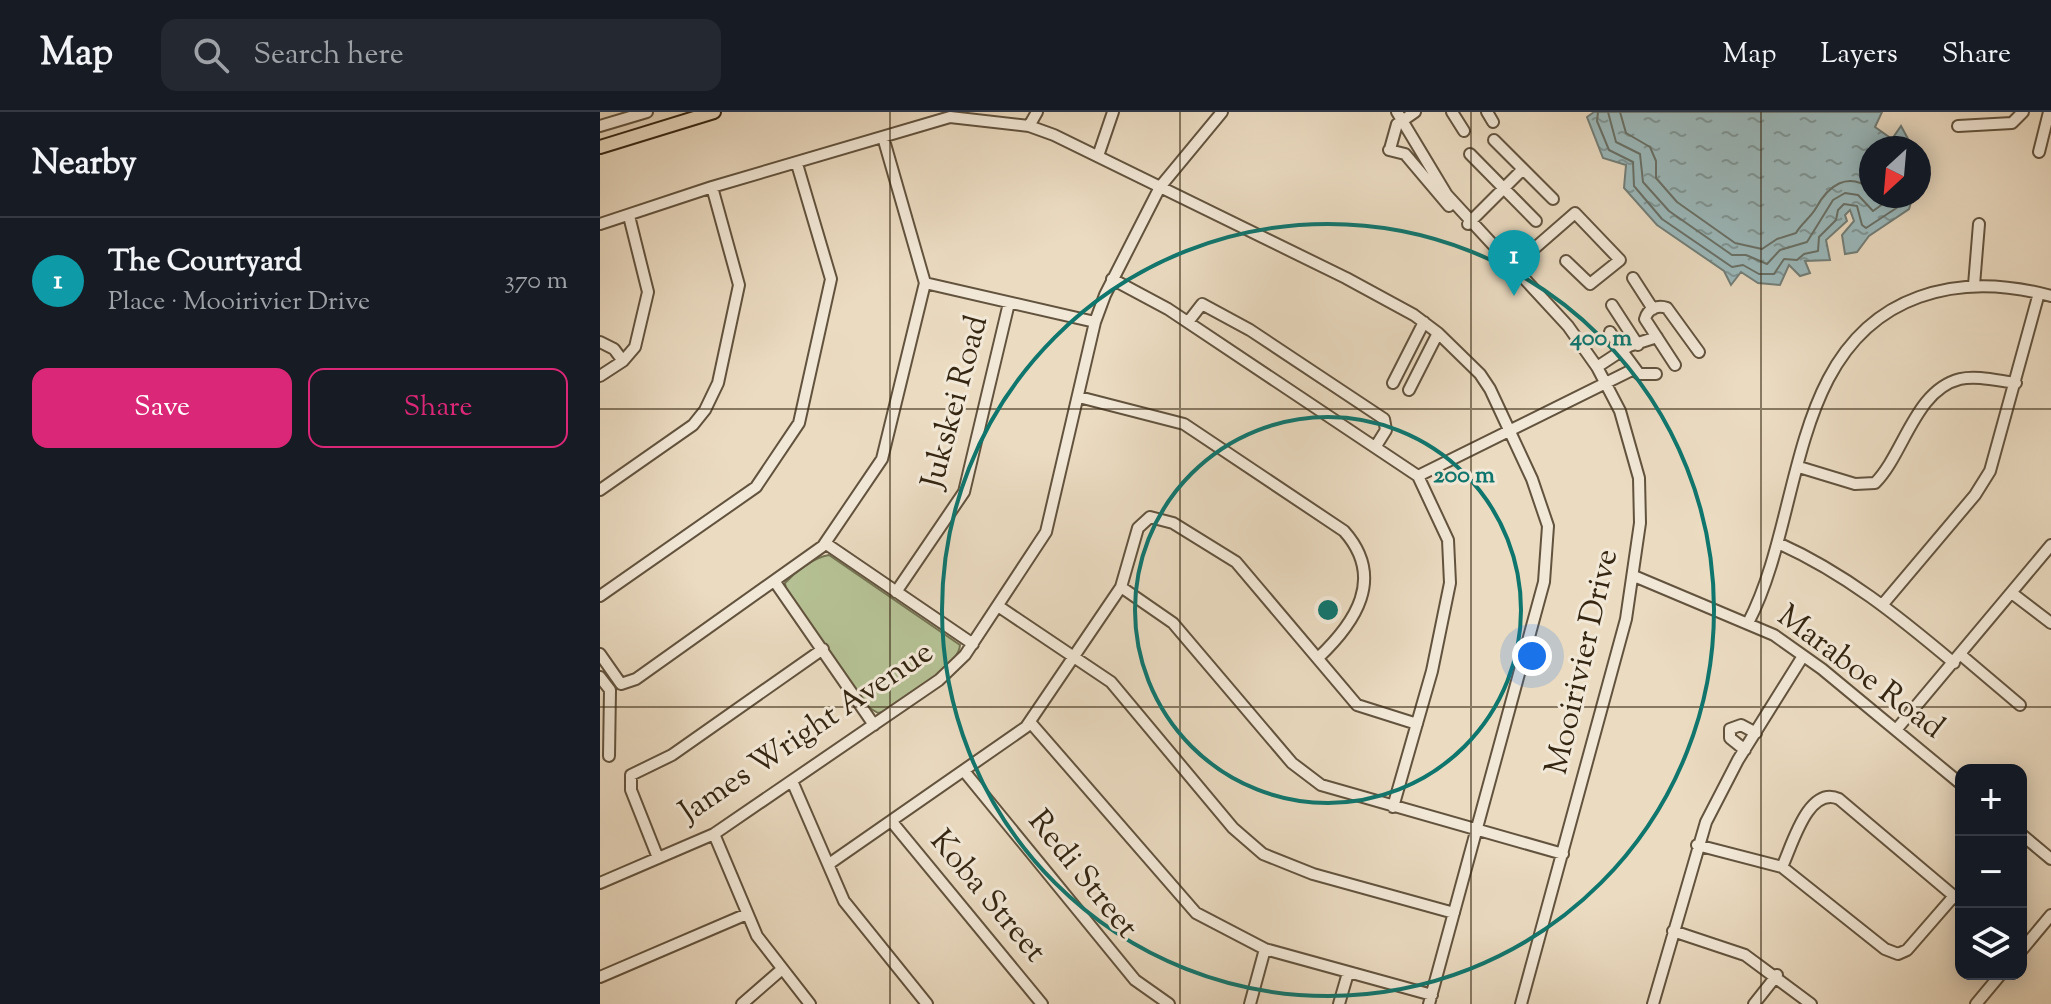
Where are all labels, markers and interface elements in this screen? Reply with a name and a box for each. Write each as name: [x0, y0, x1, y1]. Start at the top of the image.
search box: [161, 19, 721, 91]
text: Map: [40, 28, 113, 82]
icon: search: [189, 33, 233, 77]
text: Search here: [253, 34, 404, 77]
text: Map: [1723, 35, 1776, 75]
text: Layers: [1820, 35, 1898, 75]
text: Share: [1942, 35, 2011, 75]
north arrow: [1859, 136, 1931, 208]
text: Nearby: [32, 140, 137, 189]
pin: 1: [1488, 230, 1540, 296]
text: The Courtyard: [108, 241, 302, 284]
text: 1: [54, 263, 62, 300]
text: 370 m: [504, 263, 568, 300]
text: Place · Mooirivier Drive: [108, 284, 370, 321]
street label: Jukskei Road: [910, 310, 1001, 496]
text: 400 m: [1569, 322, 1632, 356]
button: Save: [32, 368, 292, 448]
button: Share: [308, 368, 568, 448]
text: 200 m: [1433, 459, 1495, 493]
street label: Mooirivier Drive: [1535, 545, 1631, 779]
street label: Maraboe Road: [1767, 595, 1953, 751]
centre of rings: [1314, 596, 1342, 624]
street label: James Wright Avenue: [669, 631, 943, 836]
your location: [1512, 636, 1552, 676]
map controls: [1955, 764, 2027, 980]
button: +: [1955, 764, 2027, 836]
street label: Redi Street: [1016, 801, 1148, 949]
street label: Koba Street: [918, 821, 1056, 973]
button: −: [1955, 836, 2027, 908]
button: layers: [1955, 908, 2027, 980]

